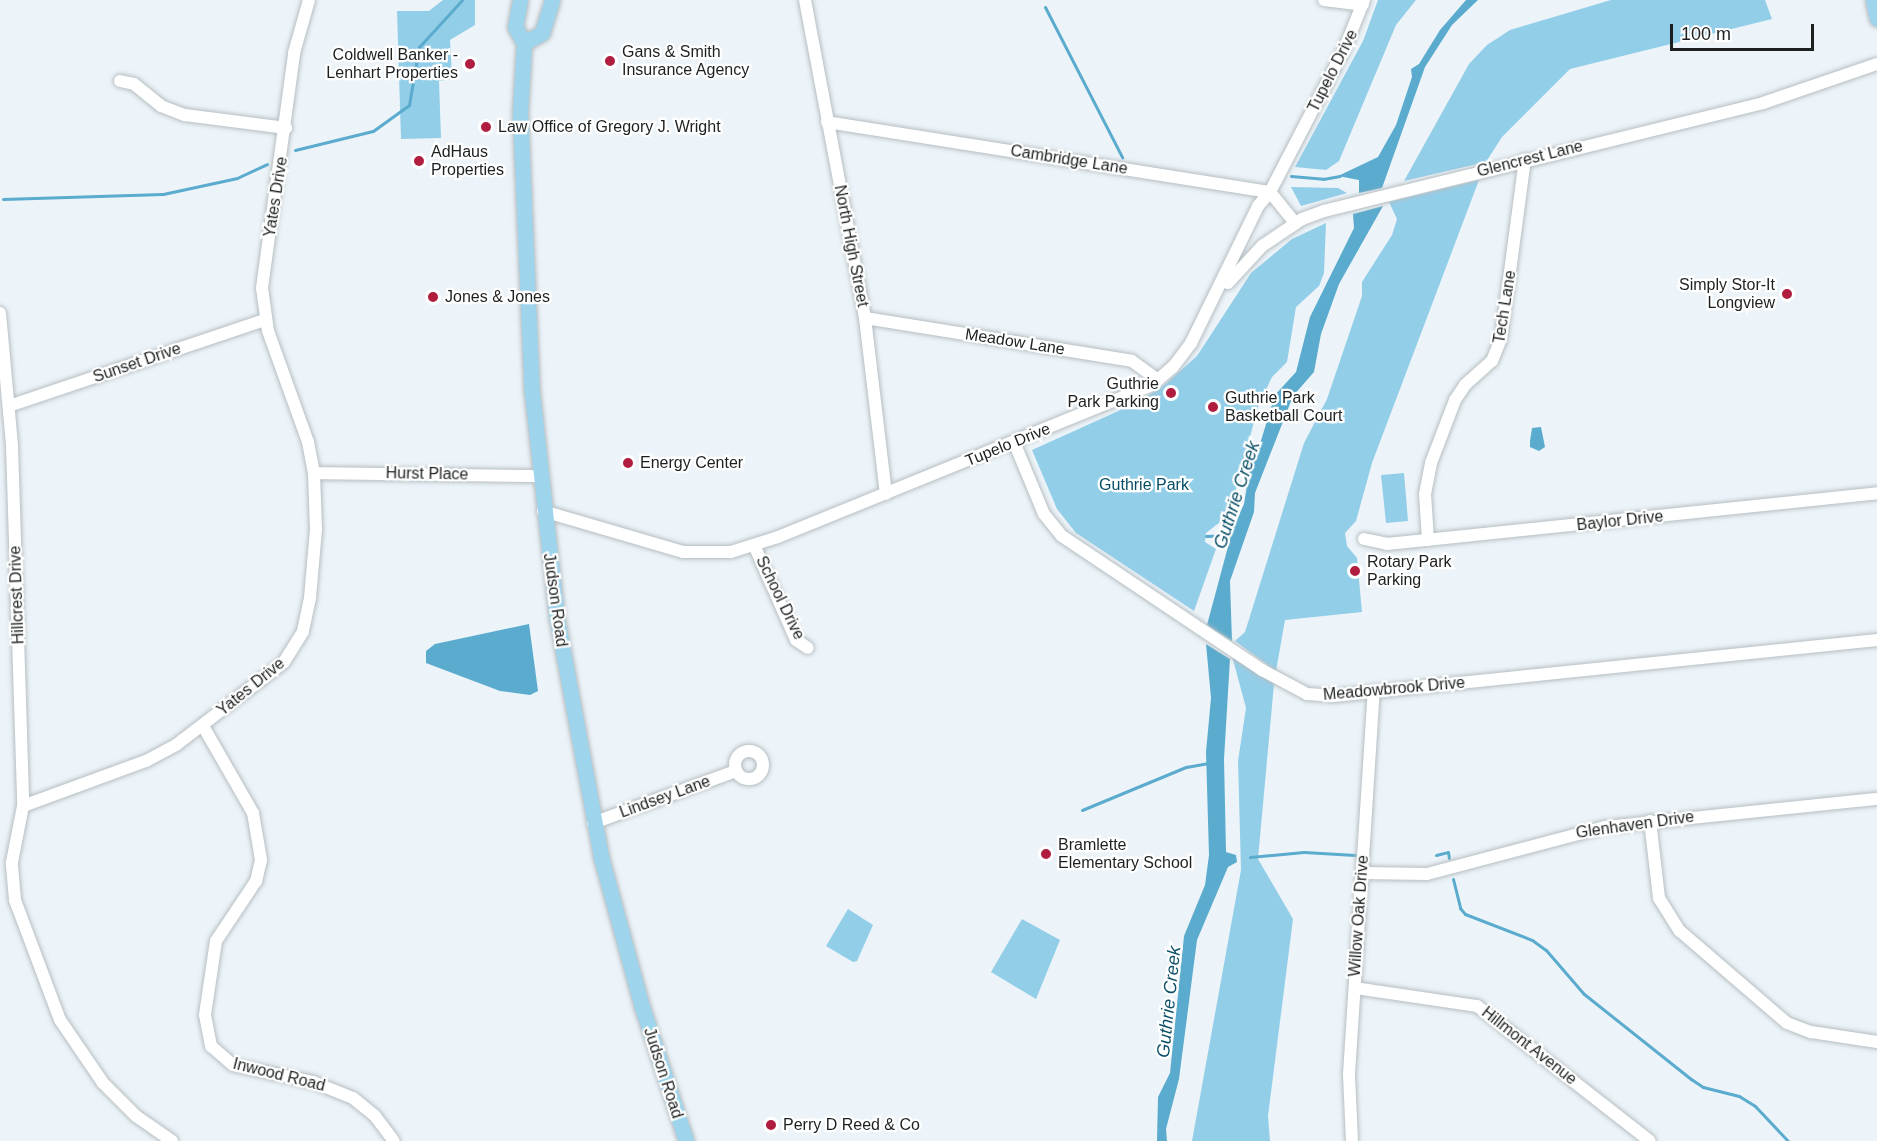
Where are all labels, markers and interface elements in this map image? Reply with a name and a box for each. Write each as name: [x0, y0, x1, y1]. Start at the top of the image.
scale bar: [1673, 12, 1817, 50]
text: 100 m: [1681, 24, 1731, 44]
street label: Tupelo Drive: [1304, 26, 1362, 116]
place label: Gans & Smith Insurance Agency: [622, 42, 750, 80]
place label: Coldwell Banker - Lenhart Properties: [326, 45, 458, 83]
marker: Gans & Smith Insurance Agency: [603, 54, 617, 68]
marker: Coldwell Banker - Lenhart Properties: [463, 57, 477, 71]
place label: Law Office of Gregory J. Wright: [498, 117, 721, 137]
marker: Law Office of Gregory J. Wright: [479, 120, 493, 134]
street label: Glencrest Lane: [1475, 137, 1585, 181]
street label: Cambridge Lane: [1009, 141, 1129, 179]
place label: AdHaus Properties: [431, 142, 504, 180]
marker: AdHaus Properties: [412, 154, 426, 168]
street label: Yates Drive: [260, 155, 292, 239]
street label: North High Street: [830, 183, 872, 309]
street label: Tech Lane: [1490, 269, 1520, 345]
place label: Simply Stor-It Longview: [1679, 275, 1775, 313]
place label: Jones & Jones: [445, 287, 550, 307]
marker: Simply Stor-It Longview: [1780, 287, 1794, 301]
marker: Jones & Jones: [426, 290, 440, 304]
street label: Meadow Lane: [964, 325, 1066, 359]
street label: Sunset Drive: [91, 339, 183, 387]
place label: Guthrie Park Parking: [1067, 374, 1159, 412]
marker: Guthrie Park Parking: [1164, 386, 1178, 400]
place label: Guthrie Park Basketball Court: [1225, 388, 1342, 426]
marker: Guthrie Park Basketball Court: [1206, 400, 1220, 414]
street label: Tupelo Drive: [963, 419, 1053, 471]
water label: Guthrie Creek: [1209, 438, 1265, 552]
place label: Energy Center: [640, 453, 743, 473]
marker: Energy Center: [621, 456, 635, 470]
street label: Hurst Place: [385, 464, 469, 484]
park label: Guthrie Park: [1099, 475, 1189, 495]
street label: Baylor Drive: [1576, 507, 1664, 535]
street label: Hillcrest Drive: [6, 545, 28, 645]
street label: Judson Road: [539, 552, 571, 648]
place label: Rotary Park Parking: [1367, 552, 1451, 590]
street label: School Drive: [751, 553, 809, 643]
marker: Rotary Park Parking: [1348, 564, 1362, 578]
street label: Yates Drive: [213, 654, 289, 720]
street label: Meadowbrook Drive: [1322, 673, 1466, 705]
street label: Lindsey Lane: [617, 772, 713, 822]
street label: Glenhaven Drive: [1575, 807, 1695, 843]
place label: Bramlette Elementary School: [1058, 835, 1192, 873]
marker: Bramlette Elementary School: [1039, 847, 1053, 861]
street label: Willow Oak Drive: [1345, 855, 1373, 977]
water label: Guthrie Creek: [1152, 945, 1186, 1059]
street label: Hillmont Avenue: [1477, 1003, 1581, 1089]
street label: Judson Road: [639, 1025, 687, 1121]
street label: Inwood Road: [231, 1054, 327, 1096]
place label: Perry D Reed & Co: [783, 1115, 920, 1135]
marker: Perry D Reed & Co: [764, 1118, 778, 1132]

